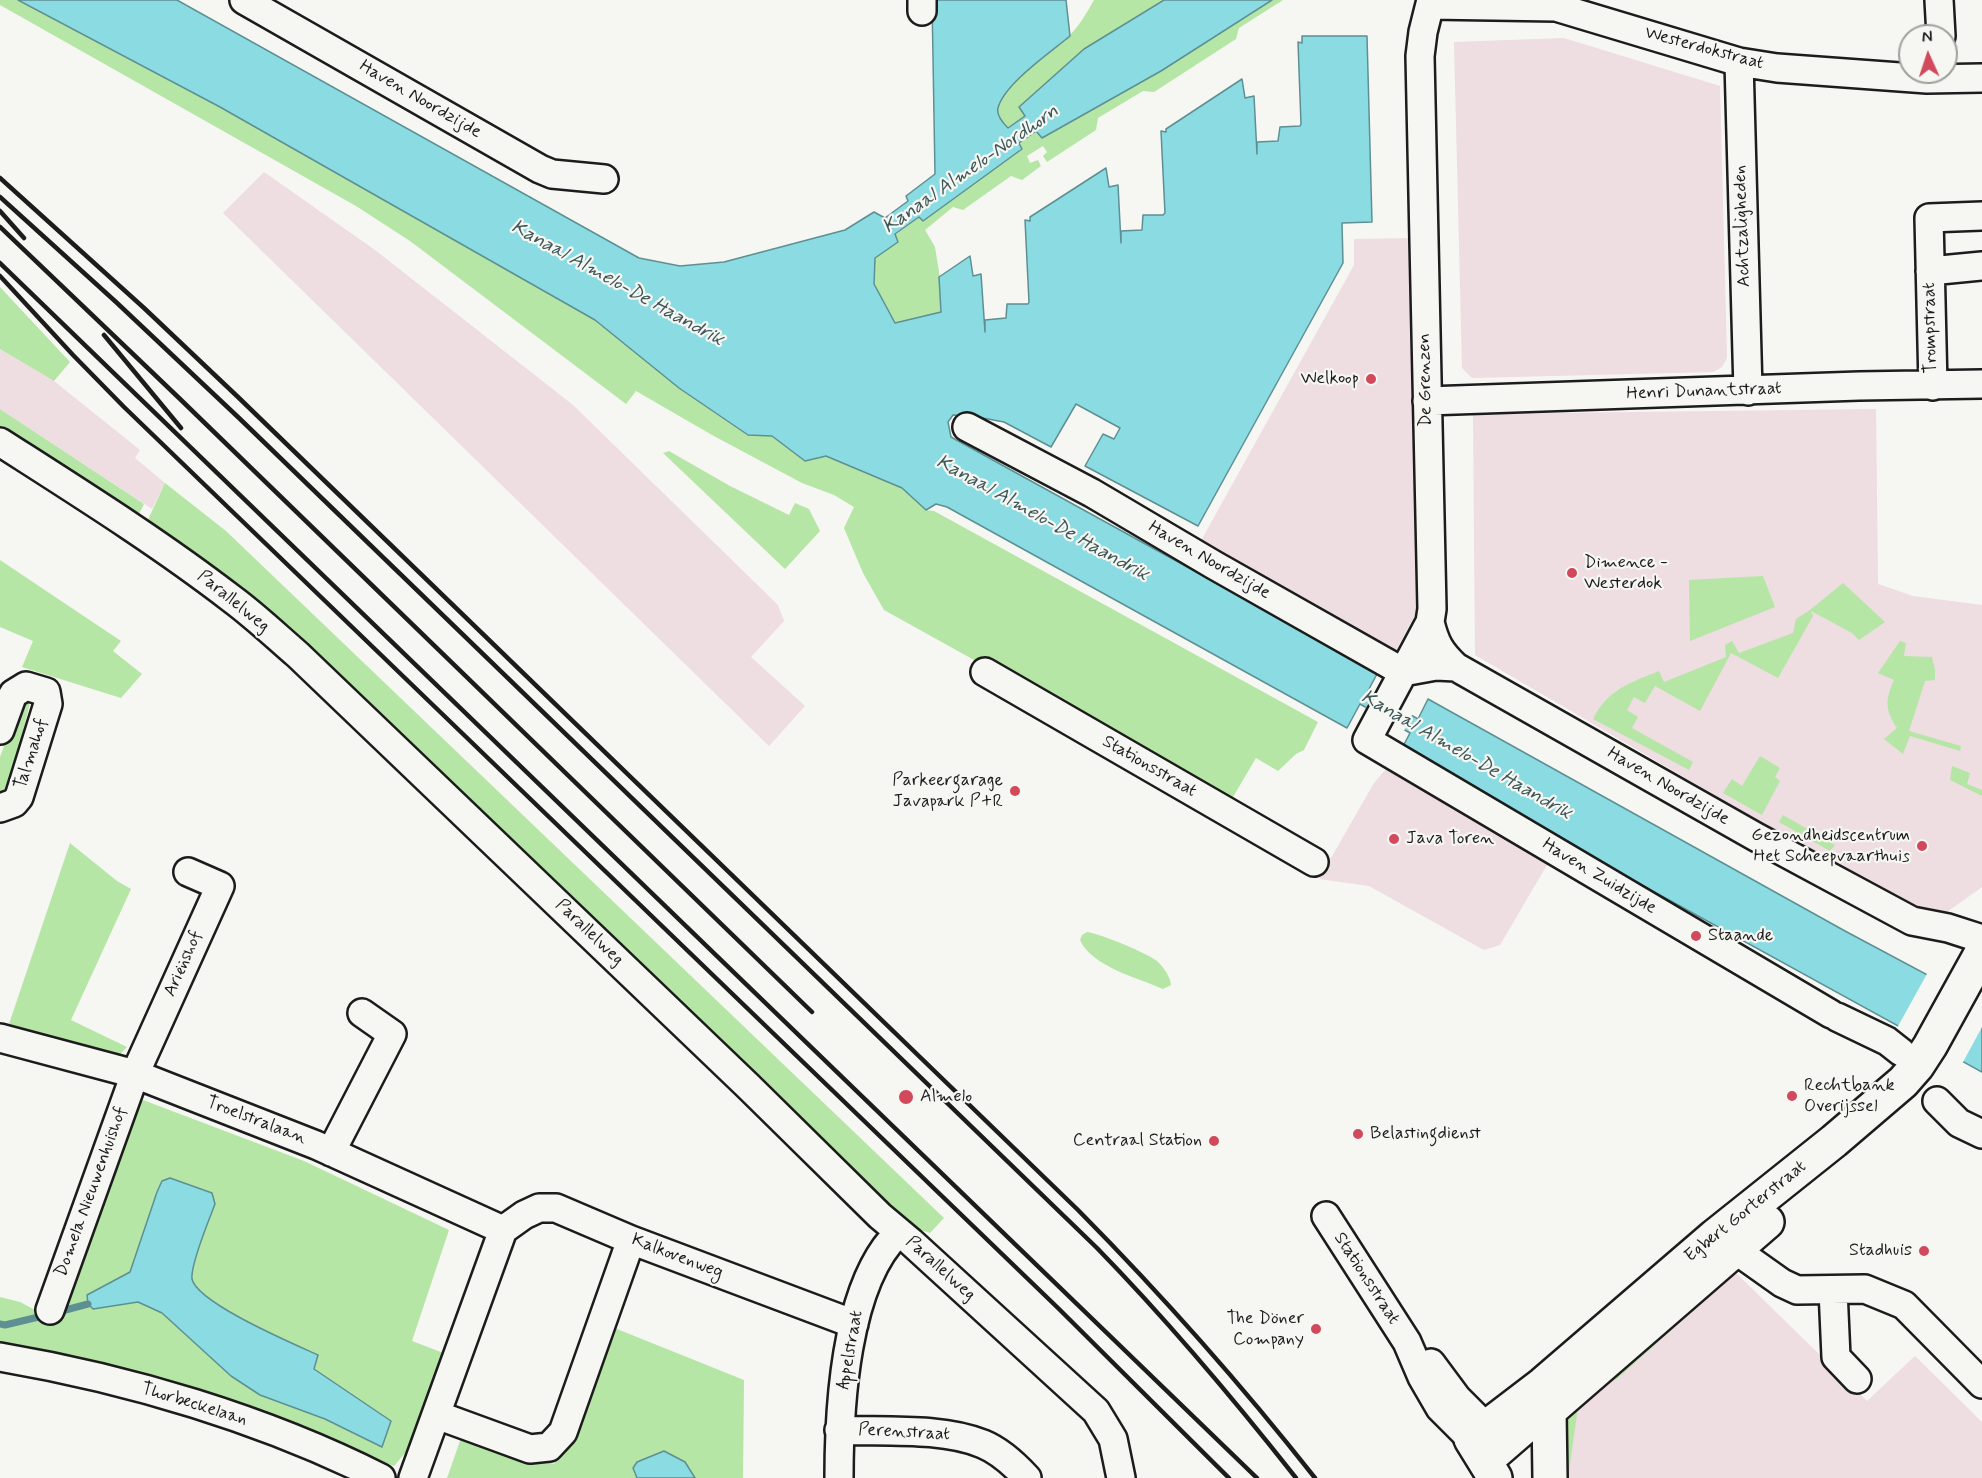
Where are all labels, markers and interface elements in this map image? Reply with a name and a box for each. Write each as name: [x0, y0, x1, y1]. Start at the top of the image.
street label: Westerdokstraat: [1642, 23, 1766, 75]
north arrow: [1898, 24, 1958, 84]
text: N: [1921, 27, 1933, 48]
street label: Haven Noordzijde: [355, 56, 485, 144]
water label: Kanaal Almelo-Nordhorn: [878, 100, 1064, 240]
street label: Achtzaligheden: [1730, 165, 1756, 287]
water label: Kanaal Almelo-De Haandrik: [506, 215, 728, 353]
street label: Trompstraat: [1919, 282, 1943, 374]
street label: De Grenzen: [1414, 333, 1438, 427]
place label: Welkoop: [1301, 368, 1359, 390]
marker: Welkoop: [1364, 372, 1378, 386]
street label: Henri Dunantstraat: [1626, 378, 1782, 406]
water label: Kanaal Almelo-De Haandrik: [931, 450, 1153, 588]
street label: Haven Noordzijde: [1144, 517, 1274, 605]
place label: Dimence - Westerdok: [1584, 552, 1668, 594]
street label: Parallelweg: [192, 566, 274, 638]
marker: Dimence - Westerdok: [1565, 566, 1579, 580]
water label: Kanaal Almelo-De Haandrik: [1356, 686, 1576, 826]
street label: Talmahof: [10, 716, 54, 792]
street label: Stationsstraat: [1098, 731, 1200, 803]
street label: Haven Noordzijde: [1603, 743, 1733, 831]
place label: Parkeergarage Javapark P+R: [892, 770, 1003, 812]
marker: Parkeergarage Javapark P+R: [1008, 784, 1022, 798]
place label: Gezondheidscentrum Het Scheepvaarthuis: [1751, 825, 1910, 868]
place label: Java Toren: [1406, 828, 1494, 850]
marker: Java Toren: [1387, 832, 1401, 846]
street label: Haven Zuidzijde: [1538, 834, 1660, 920]
marker: Gezondheidscentrum Het Scheepvaarthuis: [1915, 839, 1929, 853]
street label: Parallelweg: [550, 895, 628, 971]
place label: Staande: [1708, 925, 1773, 947]
street label: Ariënshof: [160, 928, 208, 1000]
marker: Staande: [1689, 929, 1703, 943]
place label: Rechtbank Overijssel: [1804, 1075, 1895, 1118]
place label: Almelo: [920, 1086, 972, 1108]
marker: Almelo: [897, 1088, 915, 1106]
marker: Rechtbank Overijssel: [1785, 1089, 1799, 1103]
street label: Troelstralaan: [203, 1092, 309, 1150]
street label: Domela Nieuwenhuishof: [51, 1104, 133, 1280]
place label: Belastingdienst: [1370, 1123, 1481, 1145]
marker: Belastingdienst: [1351, 1127, 1365, 1141]
place label: Centraal Station: [1073, 1130, 1202, 1152]
marker: Centraal Station: [1207, 1134, 1221, 1148]
street label: Egbert Gorterstraat: [1681, 1156, 1811, 1268]
street label: Stationsstraat: [1328, 1229, 1404, 1329]
street label: Kalkovenweg: [628, 1230, 726, 1284]
street label: Parallelweg: [900, 1232, 980, 1306]
place label: Stadhuis: [1849, 1240, 1912, 1262]
marker: Stadhuis: [1917, 1244, 1931, 1258]
place label: The Döner Company: [1226, 1308, 1304, 1350]
street label: Appelstraat: [833, 1309, 869, 1391]
marker: The Döner Company: [1309, 1322, 1323, 1336]
street label: Thorbeckelaan: [138, 1379, 250, 1431]
street label: Perenstraat: [858, 1420, 950, 1446]

